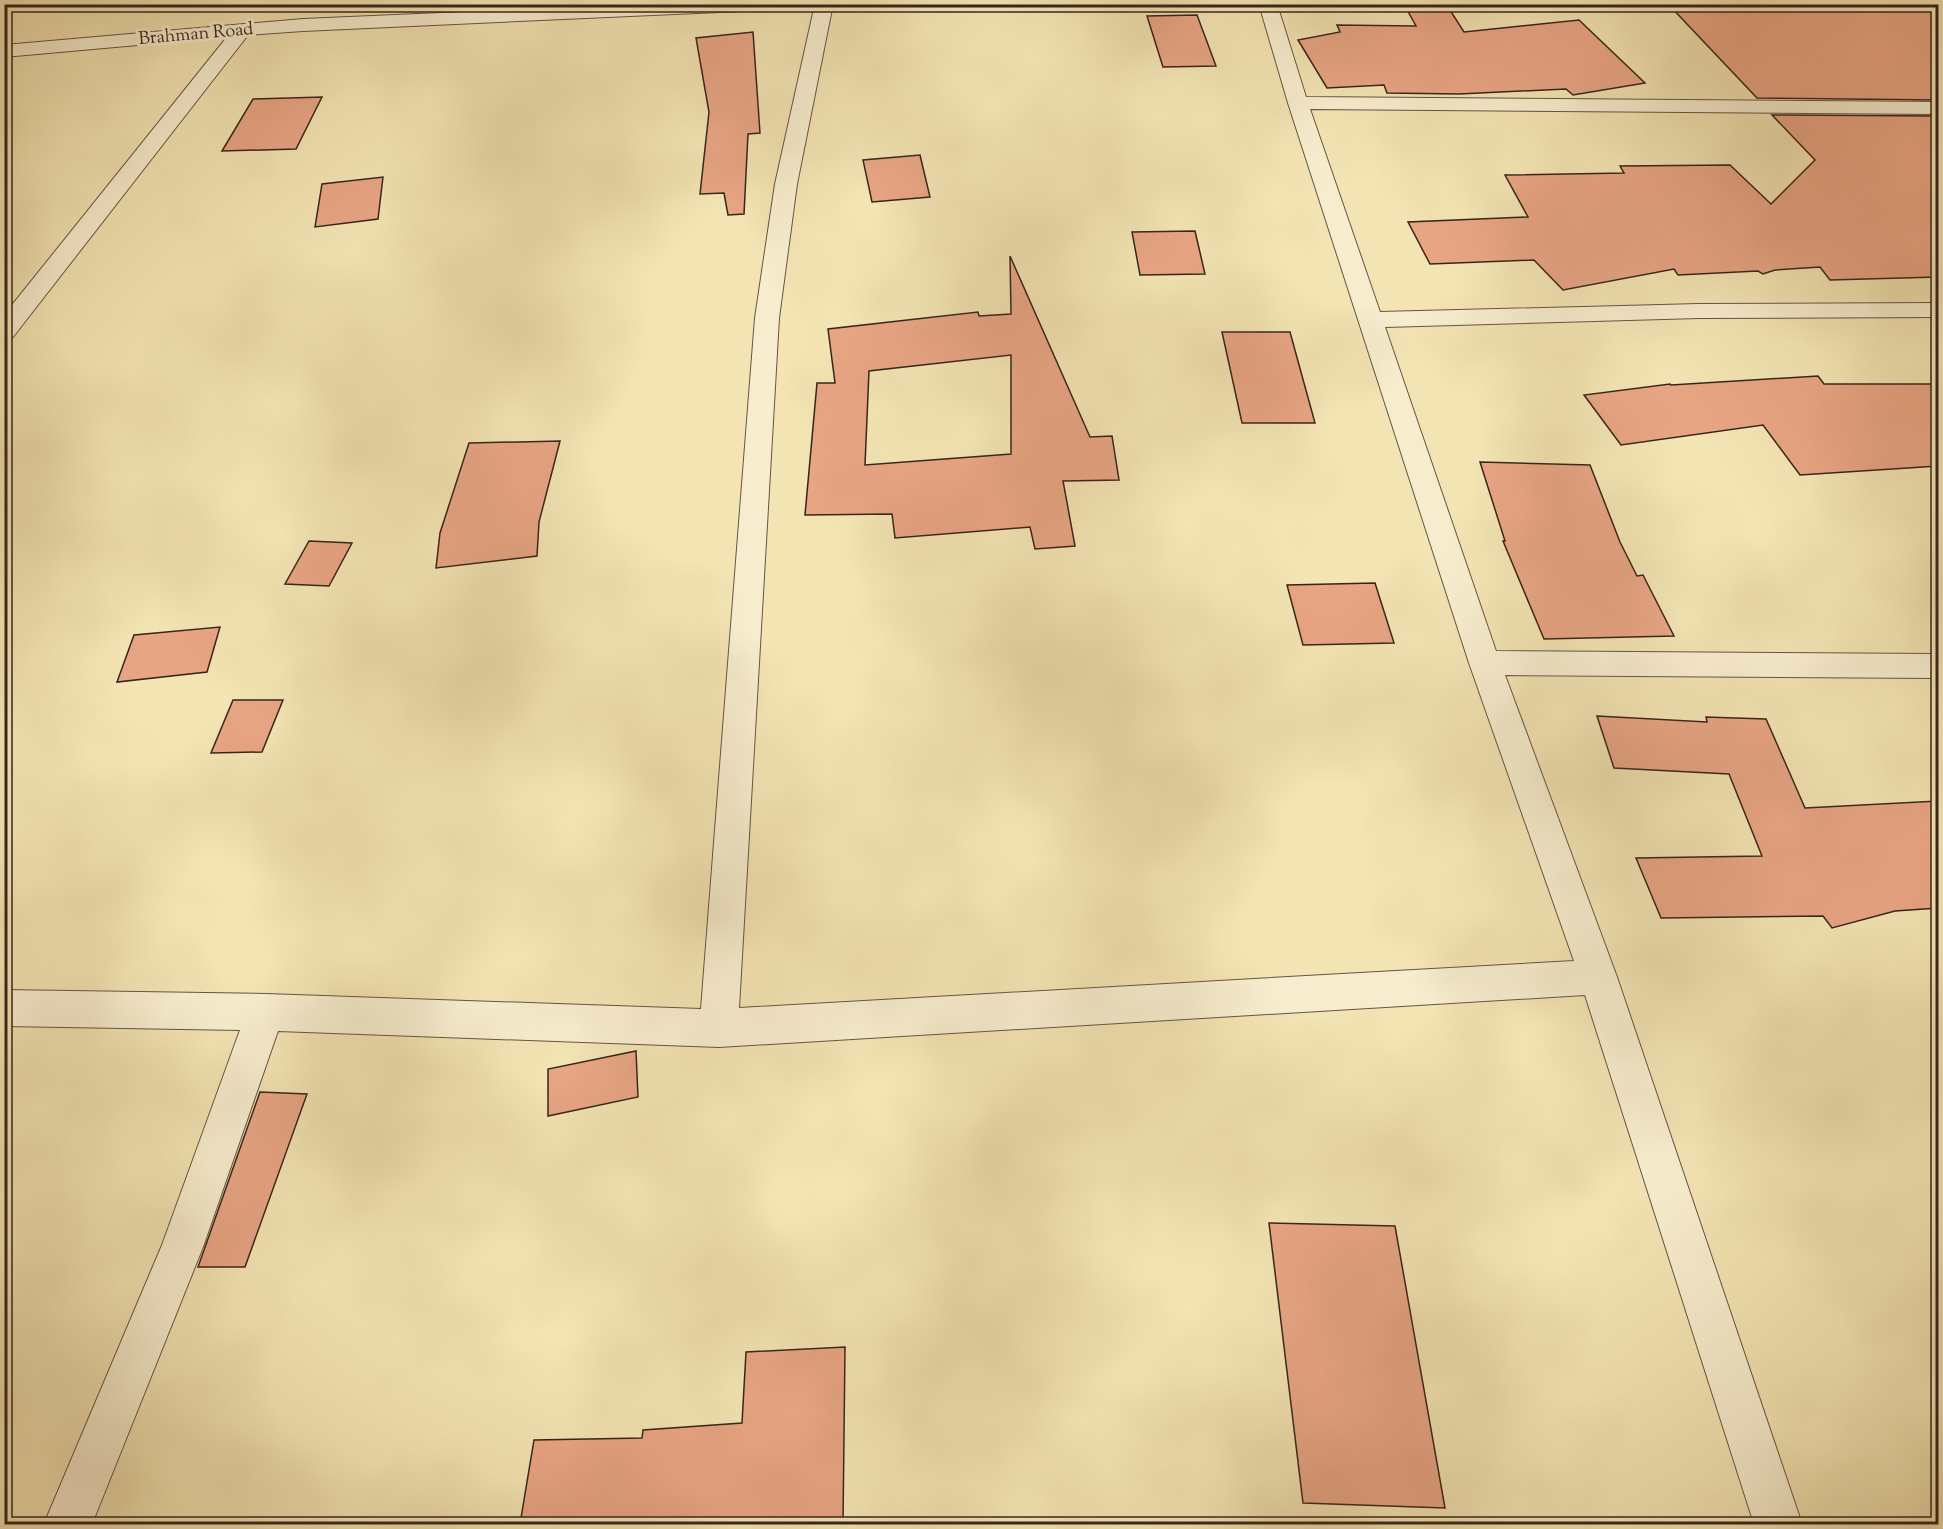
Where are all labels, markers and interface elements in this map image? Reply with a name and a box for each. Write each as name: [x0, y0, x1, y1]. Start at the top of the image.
street label: Brahman Road: [138, 17, 254, 53]

